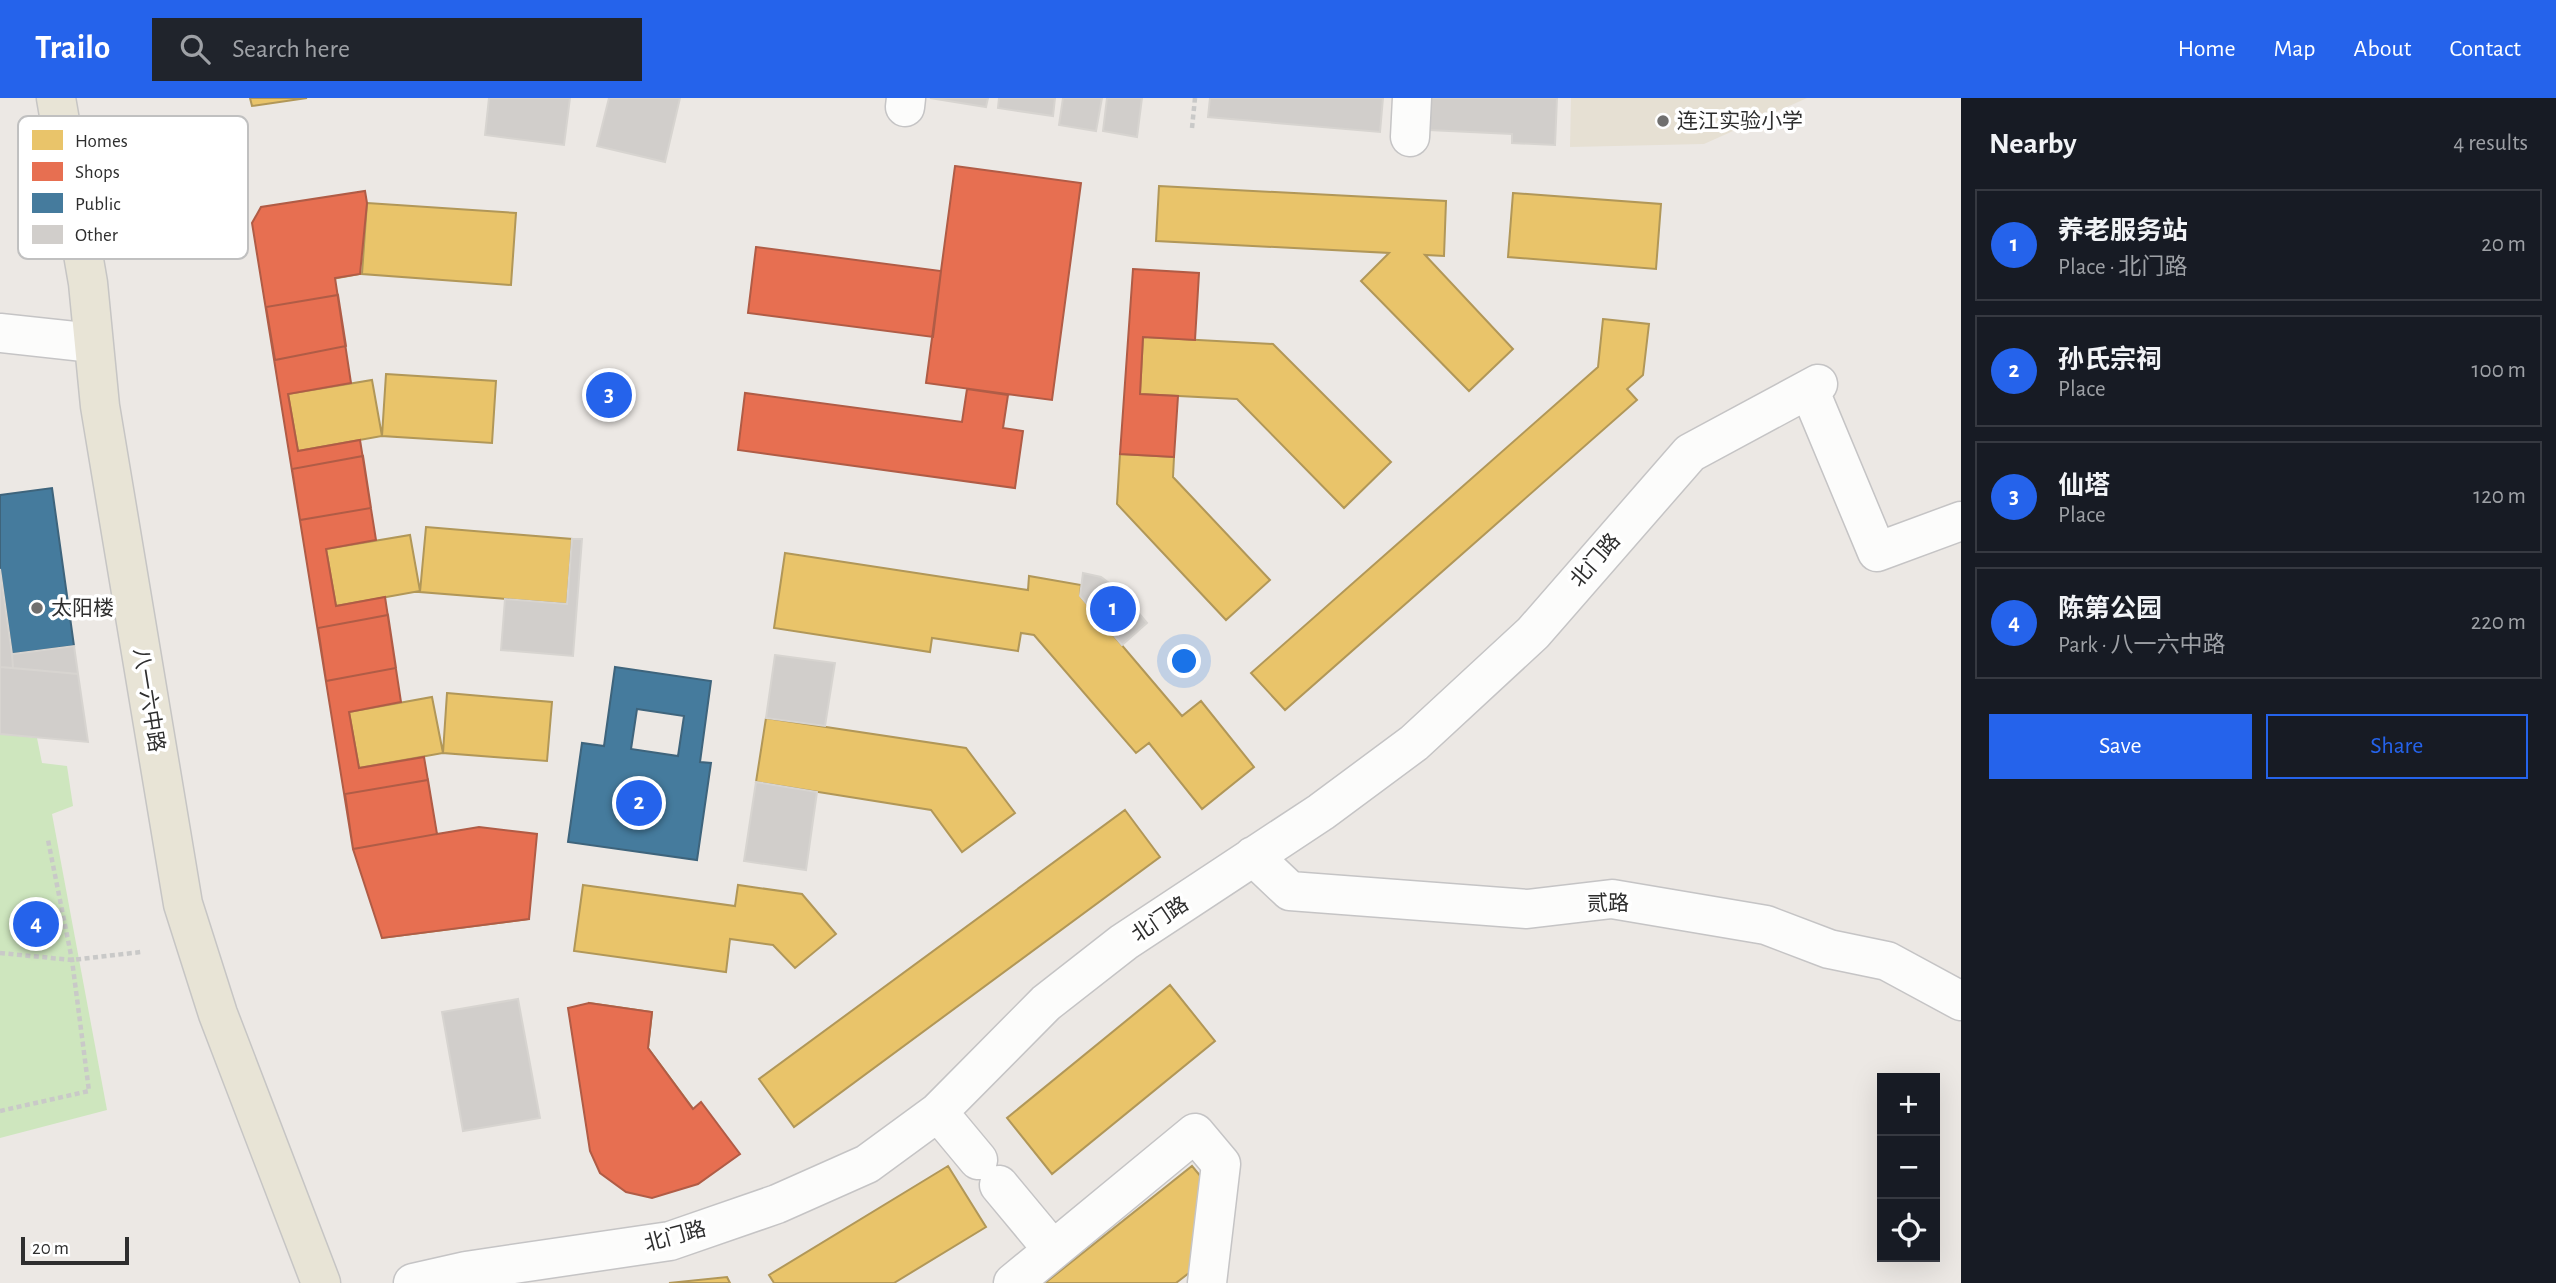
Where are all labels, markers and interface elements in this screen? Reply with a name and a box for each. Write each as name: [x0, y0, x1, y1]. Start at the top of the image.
search box: [152, 18, 642, 81]
icon: search: [176, 30, 214, 68]
text: Trailo: [35, 32, 110, 65]
text: Search here: [232, 36, 350, 62]
text: Home: [2178, 37, 2236, 61]
text: Map: [2274, 37, 2316, 61]
text: About: [2354, 37, 2411, 61]
text: Contact: [2449, 37, 2521, 61]
place label: 连江实验小学: [1677, 110, 1803, 132]
marker: 连江实验小学: [1655, 113, 1671, 129]
legend: [18, 116, 248, 259]
text: Nearby: [1989, 129, 2077, 159]
text: Homes: [75, 132, 128, 151]
text: 4 results: [2453, 132, 2528, 155]
text: Shops: [75, 163, 120, 182]
text: Public: [75, 195, 121, 214]
text: 养老服务站: [2058, 218, 2188, 244]
text: Other: [75, 226, 118, 245]
text: 1: [2010, 233, 2018, 256]
text: 20 m: [2481, 233, 2526, 256]
text: Place · 北门路: [2058, 256, 2188, 279]
text: 孙氏宗祠: [2058, 347, 2162, 373]
text: 2: [2009, 359, 2019, 382]
text: 100 m: [2472, 359, 2526, 382]
pin: 3: [586, 369, 632, 421]
text: Place: [2058, 378, 2106, 401]
text: 仙塔: [2058, 473, 2110, 499]
text: 3: [2009, 485, 2019, 508]
text: 120 m: [2473, 485, 2526, 508]
text: Place: [2058, 504, 2106, 527]
street label: 北门路: [1566, 529, 1624, 591]
pin: 1: [1090, 583, 1136, 635]
text: 陈第公园: [2058, 596, 2162, 622]
place label: 太阳楼: [51, 597, 114, 619]
marker: 太阳楼: [29, 600, 45, 616]
text: 4: [2008, 611, 2020, 634]
text: 220 m: [2471, 611, 2526, 634]
text: Park · 八一六中路: [2058, 634, 2226, 657]
your location: [1167, 644, 1201, 678]
street label: 八一六中路: [130, 646, 168, 754]
button: Save: [1989, 714, 2252, 779]
button: Share: [2266, 714, 2528, 779]
pin: 2: [616, 777, 662, 829]
street label: 北门路: [1128, 892, 1192, 946]
street label: 贰路: [1587, 892, 1629, 914]
pin: 4: [13, 898, 59, 950]
map controls: [1877, 1073, 1940, 1262]
button: +: [1877, 1073, 1940, 1136]
button: −: [1877, 1136, 1940, 1199]
button: locate: [1877, 1199, 1940, 1262]
street label: 北门路: [642, 1217, 708, 1255]
scale bar: [21, 1234, 130, 1266]
text: 20 m: [32, 1239, 69, 1258]

